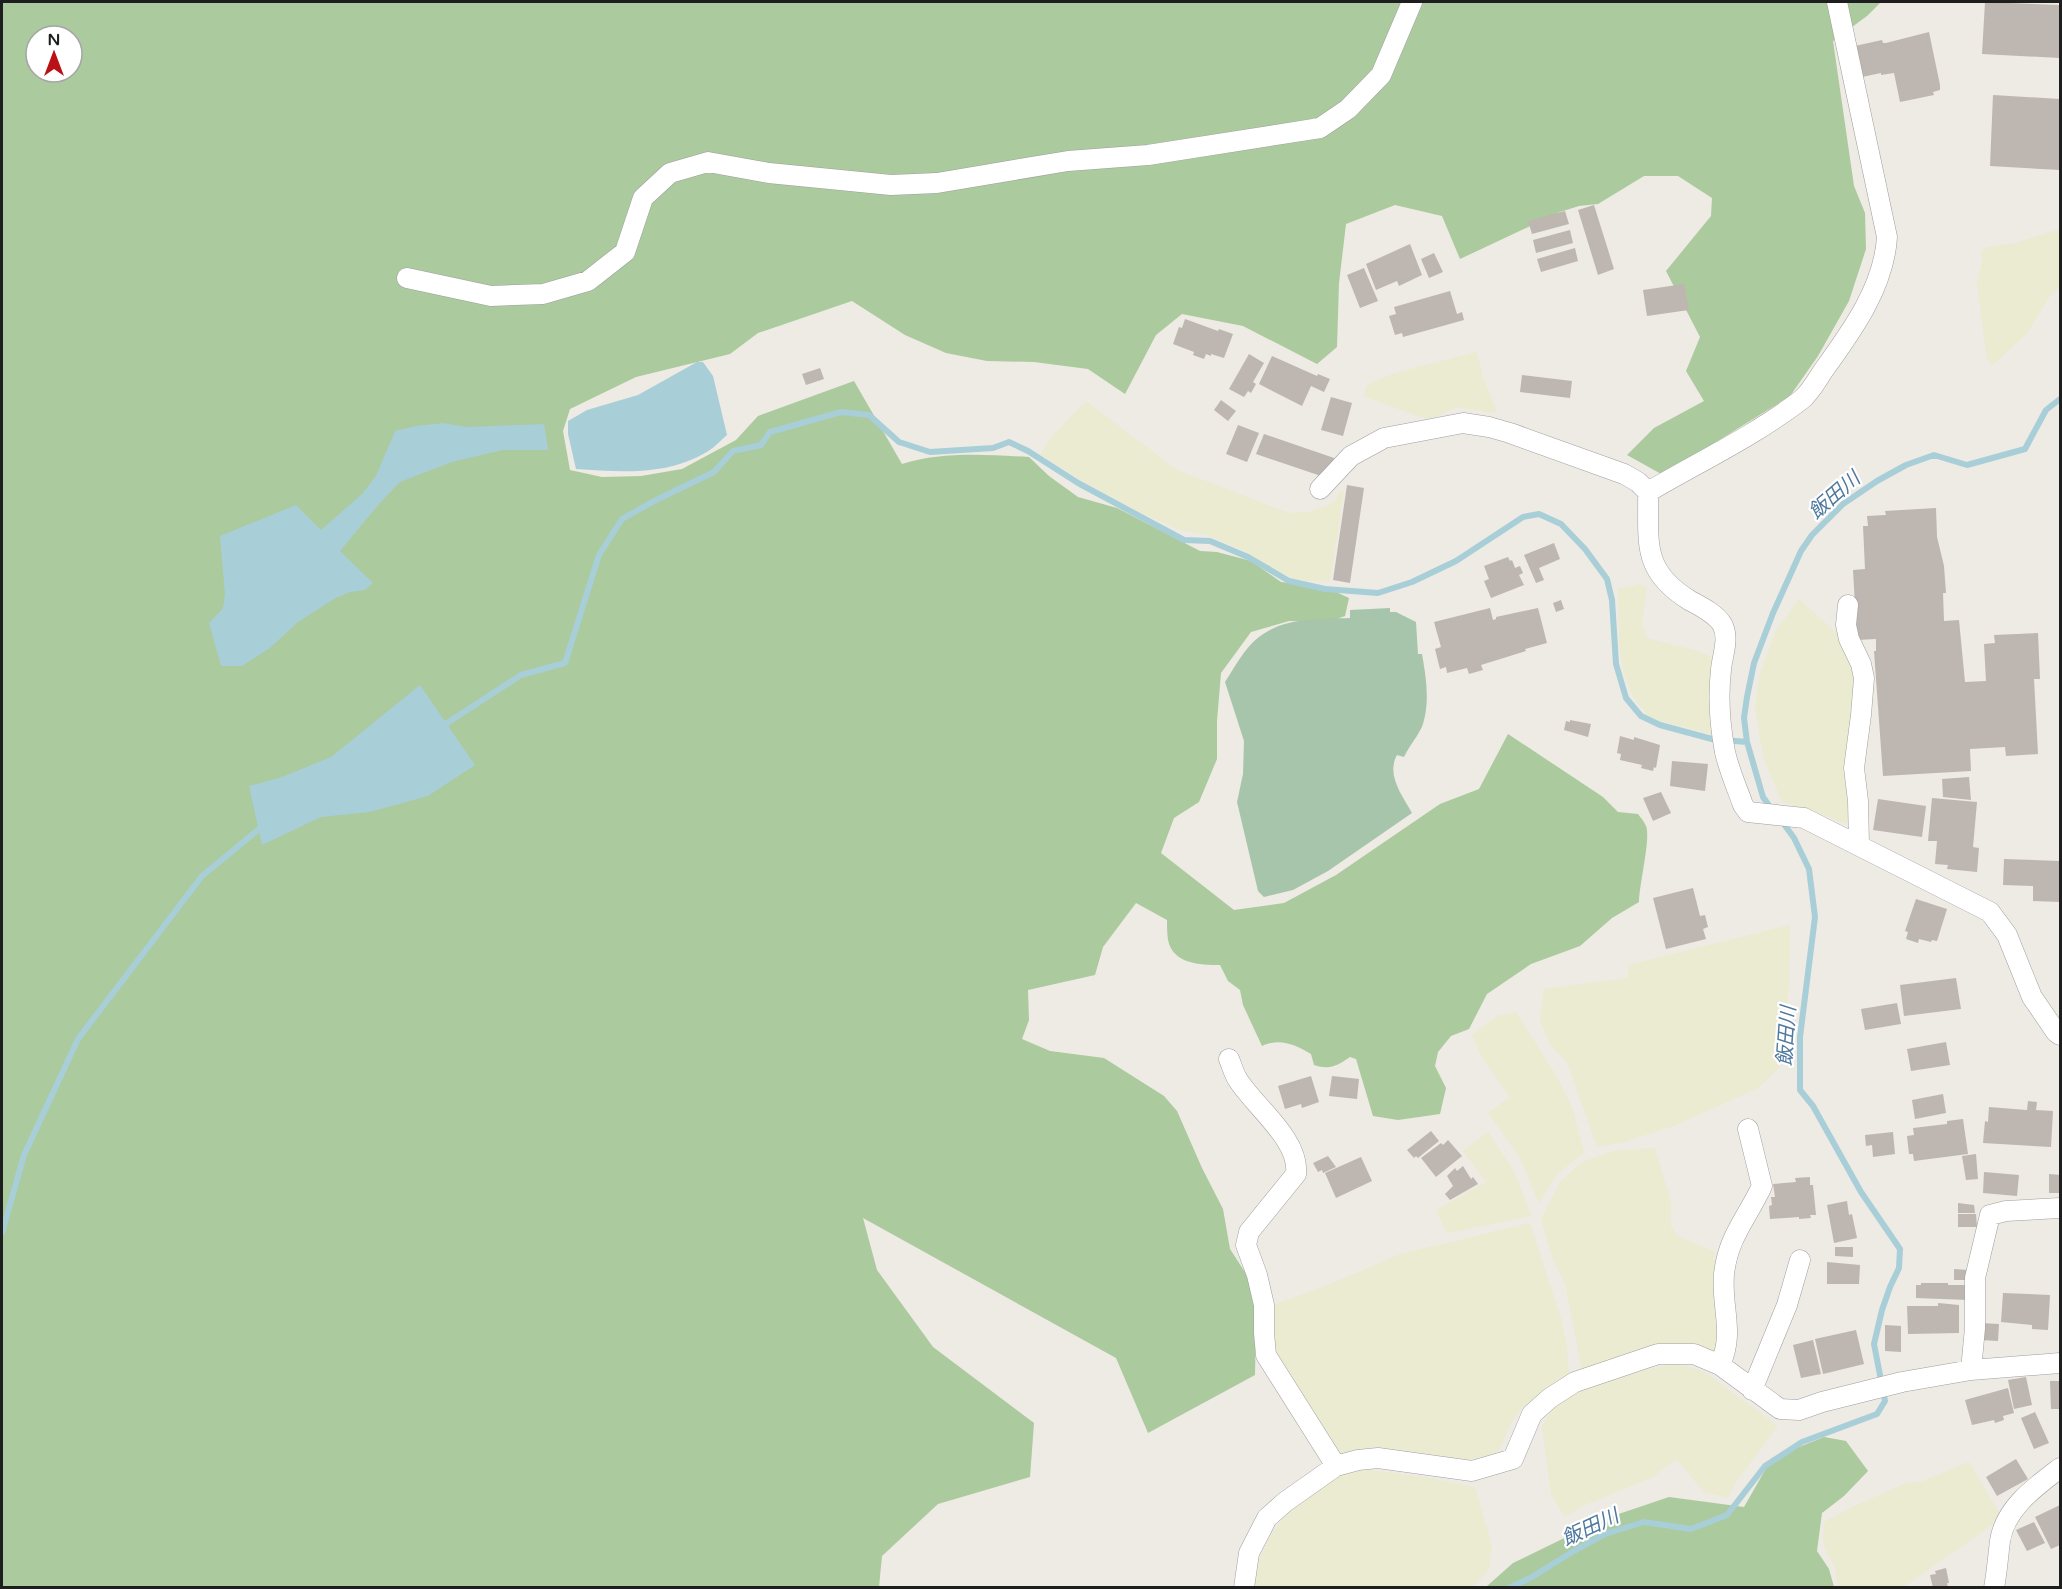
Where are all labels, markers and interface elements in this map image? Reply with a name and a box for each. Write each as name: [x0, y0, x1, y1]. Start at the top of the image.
north arrow: [24, 24, 84, 84]
text: N: [48, 30, 60, 50]
water label: 飯田川: [1804, 466, 1867, 524]
water label: 飯田川: [1773, 1003, 1801, 1067]
water label: 飯田川: [1558, 1504, 1624, 1551]

